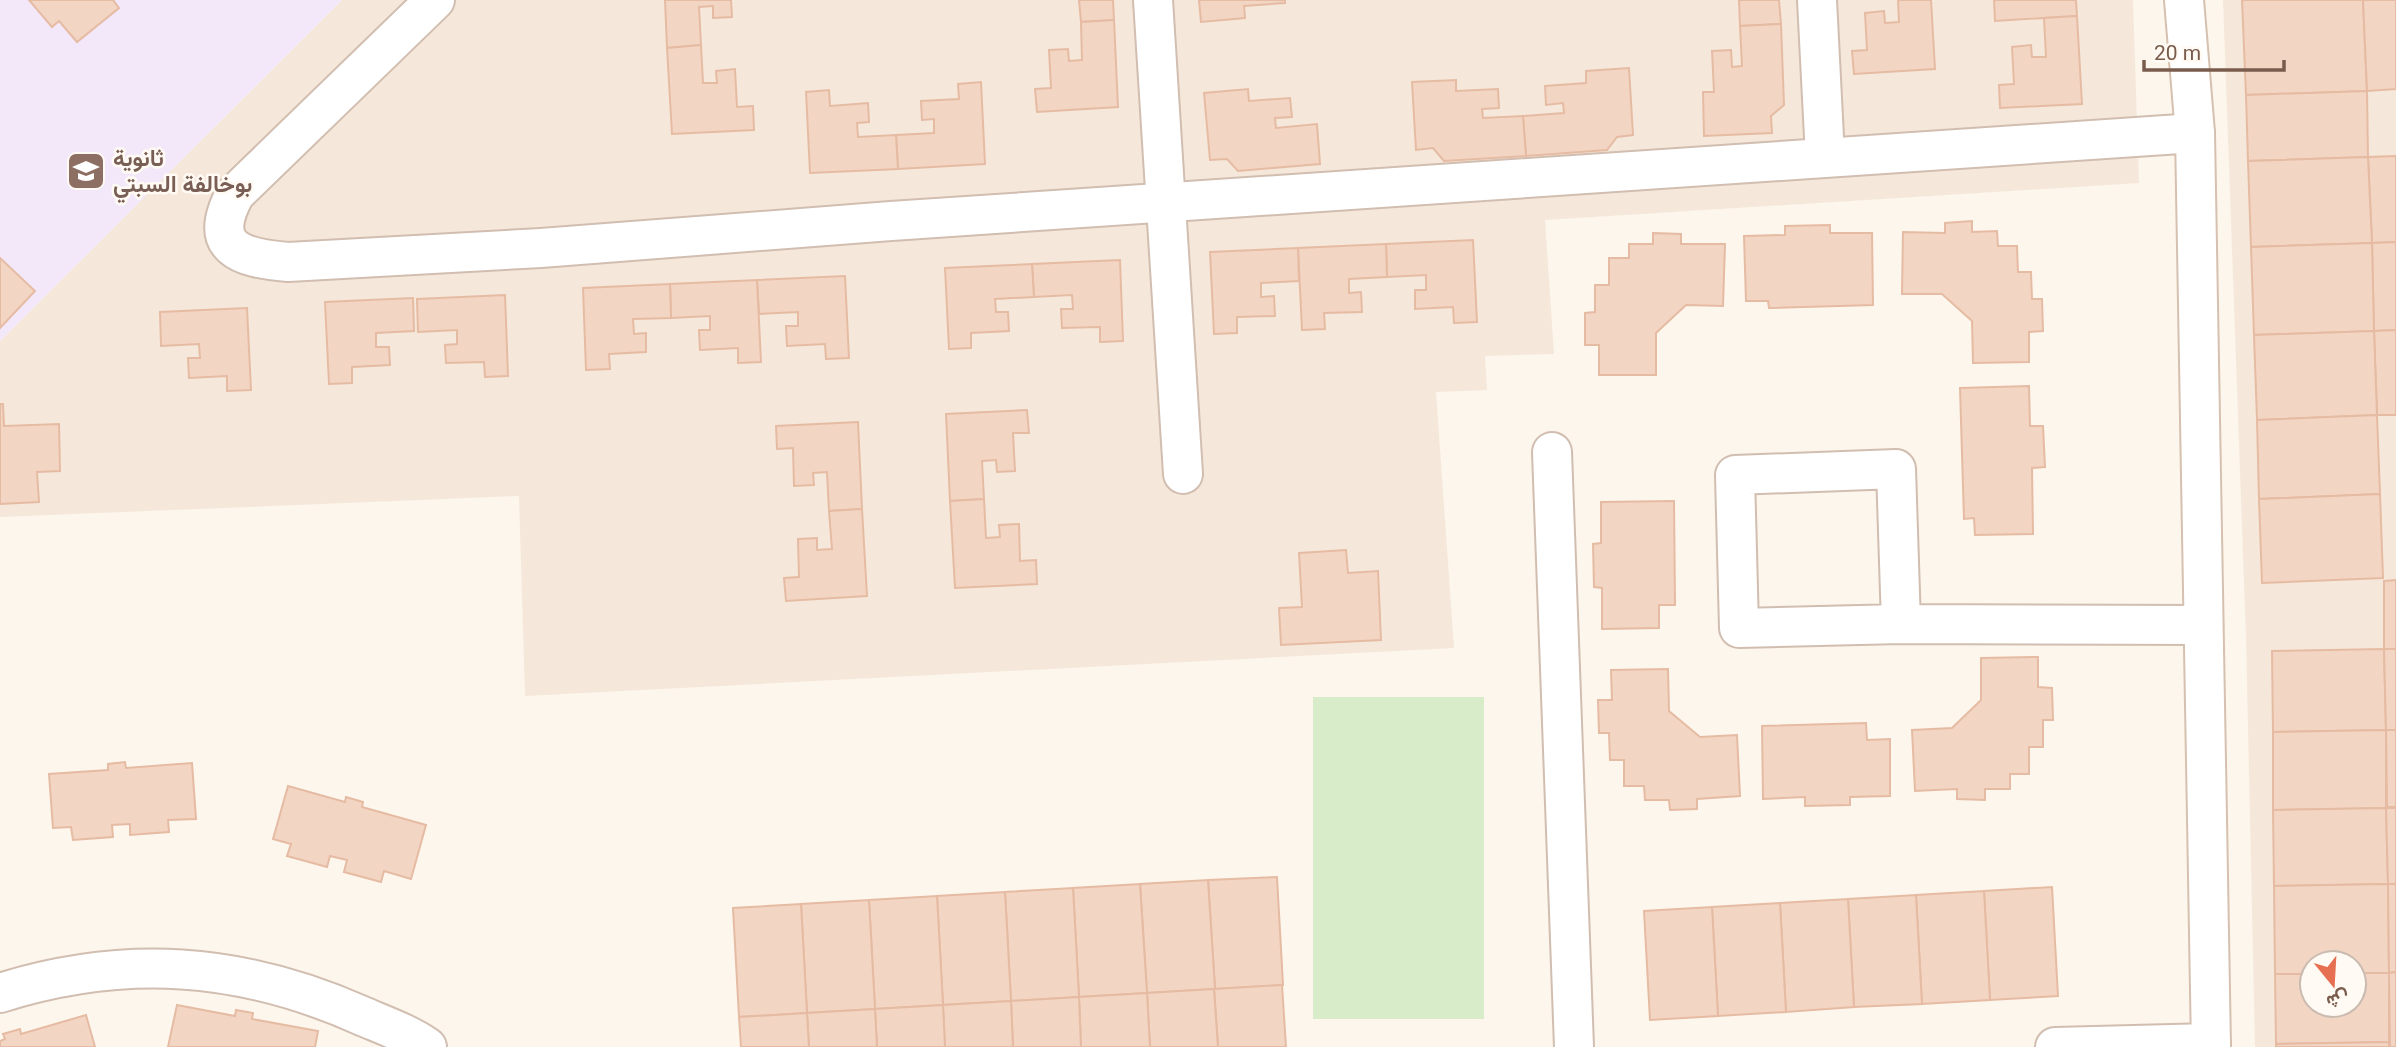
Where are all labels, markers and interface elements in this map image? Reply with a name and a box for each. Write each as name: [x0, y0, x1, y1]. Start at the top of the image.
scale bar: [2144, 28, 2284, 72]
text: 20 m: [2154, 41, 2201, 65]
place label: ثانوية بوخالفة السبتي: [113, 145, 252, 204]
school or university icon: ثانوية بوخالفة السبتي: [65, 150, 107, 192]
north arrow: [2298, 949, 2368, 1019]
text: ش: [2324, 985, 2353, 1014]

